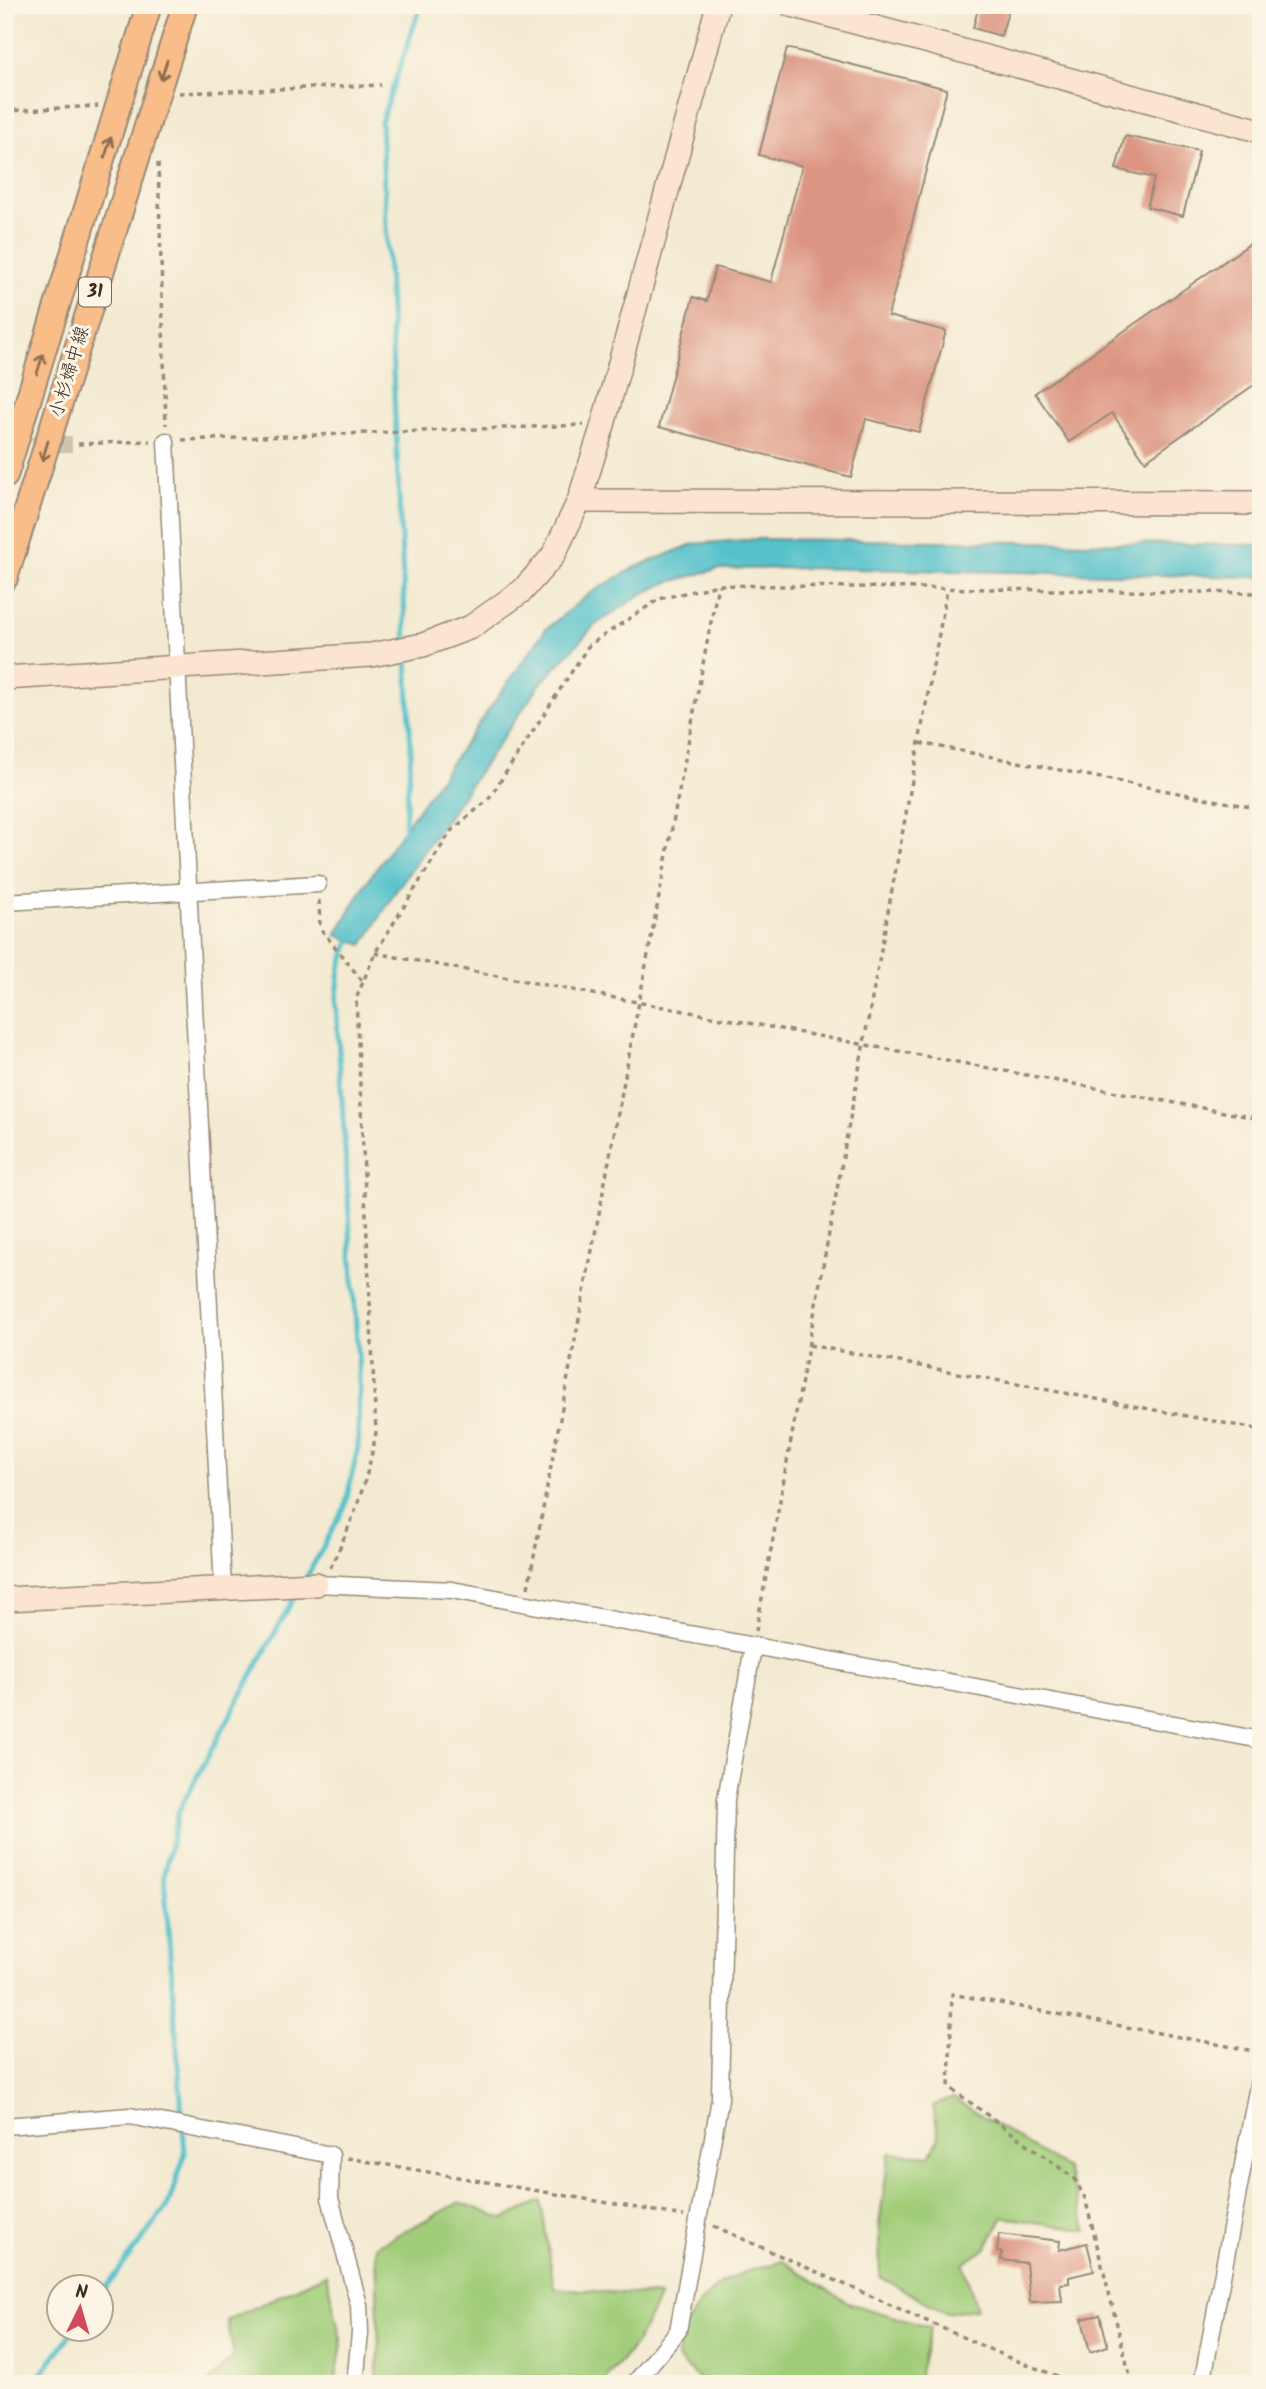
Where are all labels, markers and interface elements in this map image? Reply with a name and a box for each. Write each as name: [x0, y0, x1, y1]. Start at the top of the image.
one-way arrow: [157, 59, 169, 81]
one-way arrow: [102, 136, 115, 158]
road number: 31: [79, 278, 111, 306]
street label: 小杉婦中線: [42, 322, 98, 422]
one-way arrow: [35, 353, 48, 375]
one-way arrow: [38, 440, 51, 462]
north arrow: [46, 2274, 116, 2344]
text: N: [74, 2278, 89, 2309]

